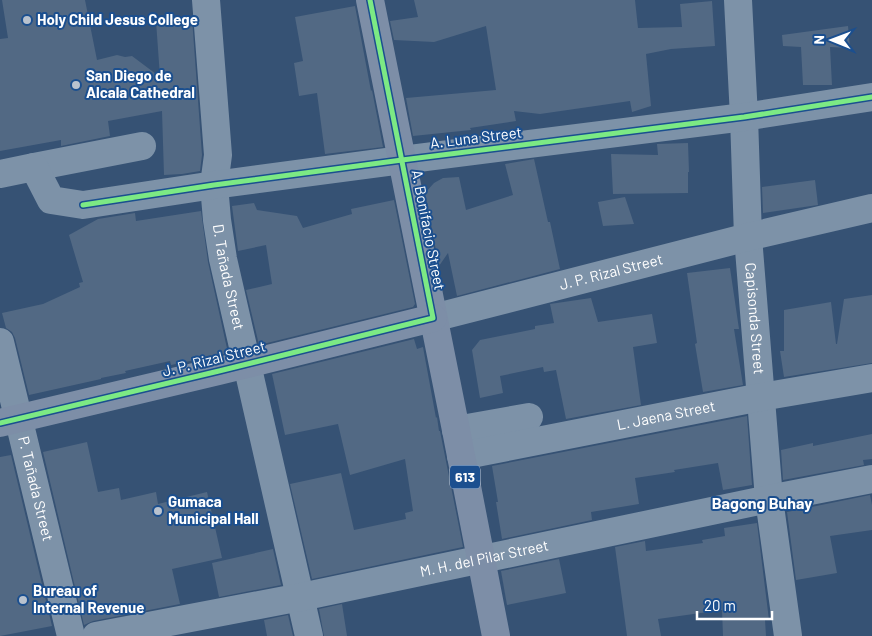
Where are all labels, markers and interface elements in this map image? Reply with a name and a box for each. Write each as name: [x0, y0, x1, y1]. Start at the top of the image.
place label: Holy Child Jesus College: [37, 10, 198, 28]
marker: Holy Child Jesus College: [21, 14, 33, 26]
north arrow: [807, 15, 857, 65]
text: N: [810, 35, 827, 45]
place label: San Diego de Alcala Cathedral: [86, 66, 195, 101]
marker: San Diego de Alcala Cathedral: [70, 79, 82, 91]
street label: A. Luna Street: [429, 122, 523, 152]
street label: A. Bonifacio Street: [408, 168, 449, 292]
street label: D. Tañada Street: [210, 223, 249, 332]
street label: J. P. Rizal Street: [557, 249, 665, 293]
street label: Capisonda Street: [742, 262, 769, 375]
street label: J. P. Rizal Street: [160, 336, 267, 380]
street label: L. Jaena Street: [615, 396, 717, 433]
street label: P. Tañada Street: [15, 434, 58, 543]
road number: 613: [450, 466, 480, 488]
place label: Gumaca Municipal Hall: [168, 492, 259, 527]
district label: Bagong Buhay: [712, 493, 812, 512]
marker: Gumaca Municipal Hall: [152, 505, 164, 517]
street label: M. H. del Pilar Street: [418, 535, 550, 580]
place label: Bureau of Internal Revenue: [33, 581, 144, 616]
scale bar: [697, 588, 772, 620]
marker: Bureau of Internal Revenue: [17, 594, 29, 606]
text: 20 m: [704, 596, 736, 614]

